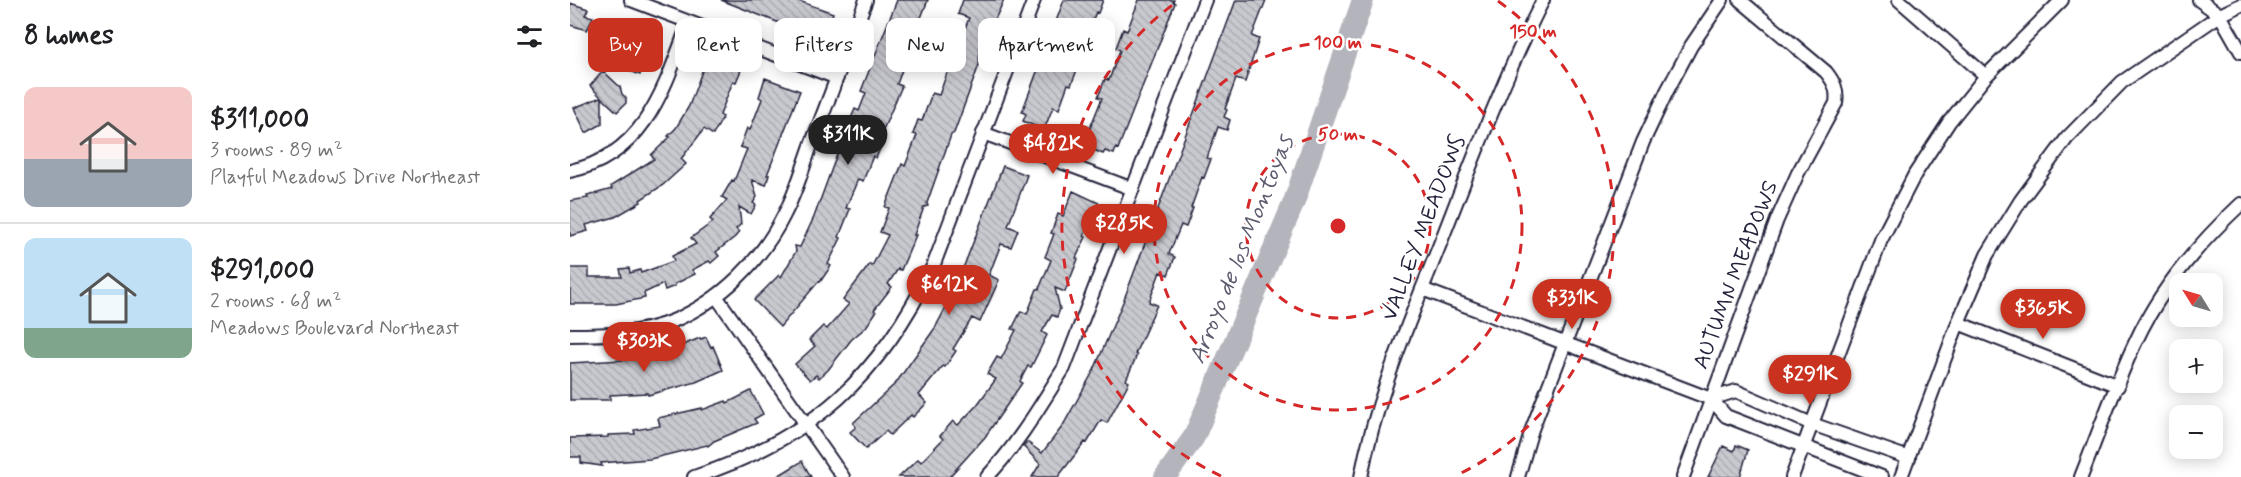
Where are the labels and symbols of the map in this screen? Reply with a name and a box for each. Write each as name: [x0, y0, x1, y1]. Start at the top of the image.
text: 150 m: [1509, 20, 1557, 44]
text: 100 m: [1314, 31, 1362, 55]
pin: $311K: [806, 115, 890, 166]
text: 50 m: [1318, 123, 1358, 147]
pin: $482K: [1011, 124, 1095, 175]
water label: Arroyo de los Montoyas: [1182, 129, 1303, 368]
street label: VALLEY MEADOWS: [1376, 131, 1472, 325]
street label: AUTUMN MEADOWS: [1687, 177, 1785, 373]
pin: $285K: [1082, 204, 1166, 255]
centre of rings: [1328, 216, 1348, 236]
pin: $612K: [907, 265, 991, 316]
north arrow: [2169, 273, 2223, 327]
pin: $331K: [1530, 279, 1614, 330]
pin: $365K: [2001, 289, 2085, 340]
pin: $303K: [602, 322, 686, 373]
pin: $291K: [1768, 355, 1852, 406]

